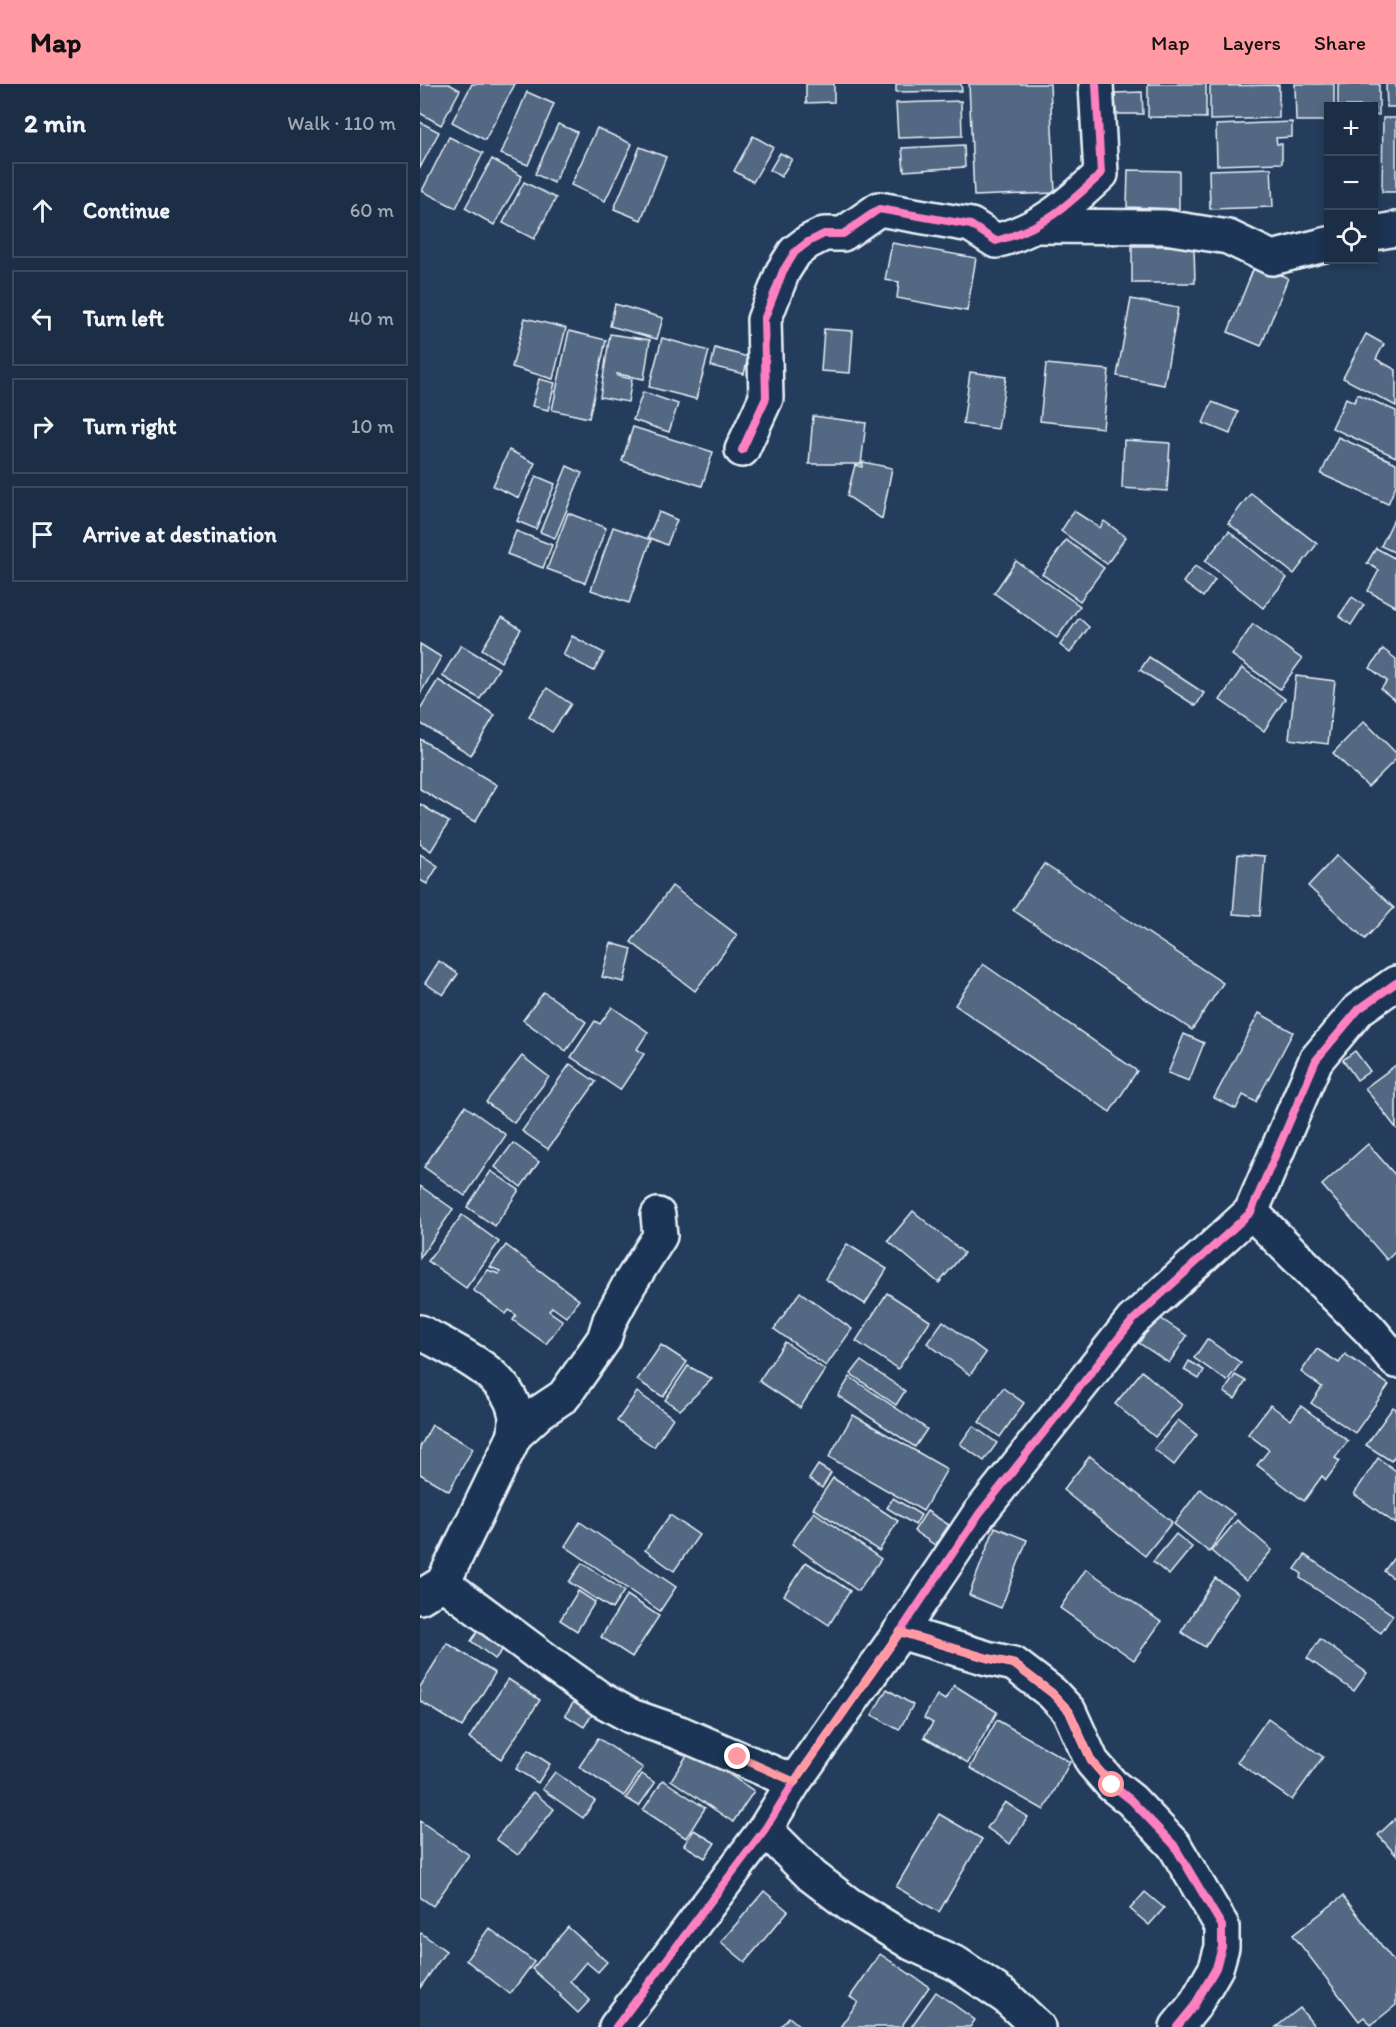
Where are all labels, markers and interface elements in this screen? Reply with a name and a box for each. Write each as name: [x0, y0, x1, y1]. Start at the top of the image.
text: Map: [30, 25, 81, 59]
text: Map: [1151, 30, 1190, 55]
text: Layers: [1223, 30, 1281, 55]
text: Share: [1314, 30, 1366, 55]
map controls: [1324, 102, 1378, 264]
button: +: [1324, 102, 1378, 156]
text: 2 min: [24, 107, 86, 139]
text: Walk · 110 m: [287, 111, 396, 135]
button: −: [1324, 156, 1378, 210]
icon: ahead: [26, 194, 59, 227]
text: Continue: [83, 197, 170, 224]
text: 60 m: [350, 198, 394, 222]
button: locate: [1324, 210, 1378, 264]
icon: left: [26, 302, 59, 335]
text: Turn left: [83, 305, 164, 332]
text: 40 m: [348, 306, 394, 330]
icon: right: [26, 410, 59, 443]
text: Turn right: [83, 413, 177, 440]
text: 10 m: [351, 414, 394, 438]
icon: arrive: [26, 518, 59, 551]
text: Arrive at destination: [83, 521, 277, 548]
route end: [724, 1743, 750, 1769]
route start: [1098, 1771, 1124, 1797]

